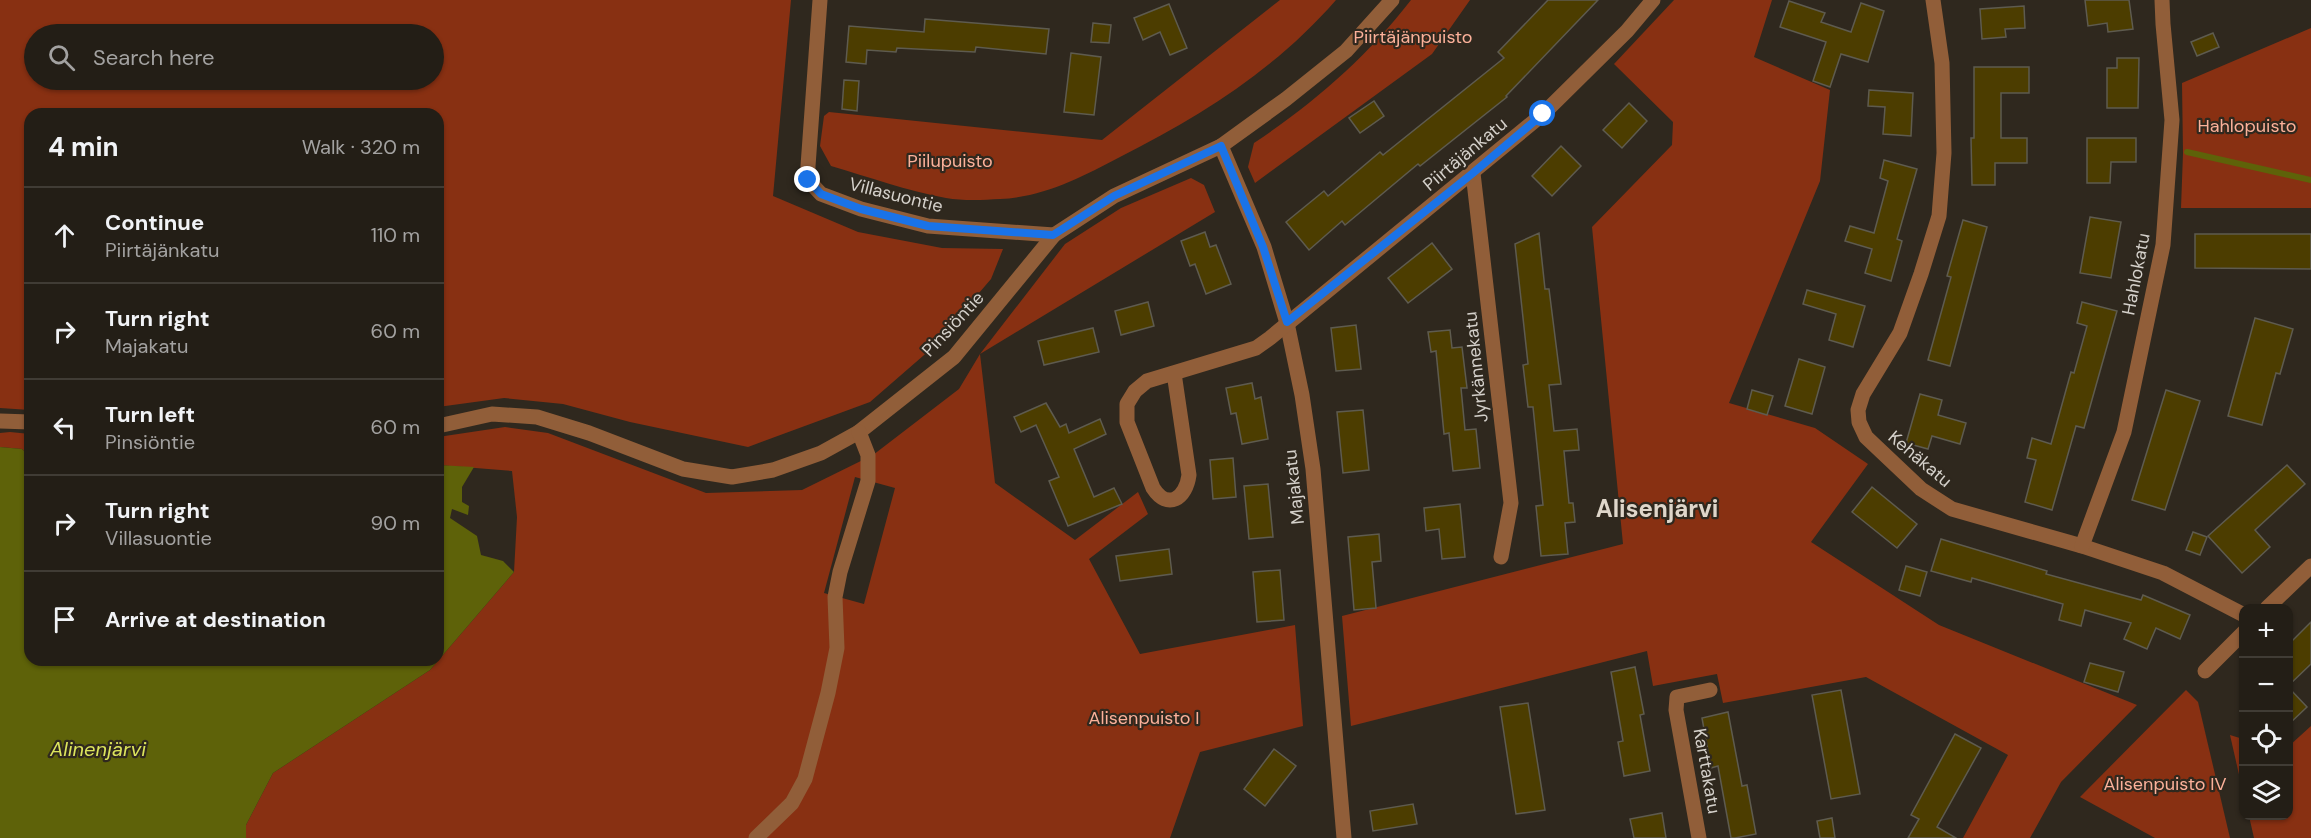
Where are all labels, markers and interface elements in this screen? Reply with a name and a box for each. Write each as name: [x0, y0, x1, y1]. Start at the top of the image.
search box: [24, 24, 444, 90]
park label: Piirtäjänpuisto: [1353, 25, 1473, 49]
icon: search: [45, 41, 78, 74]
text: Search here: [93, 43, 214, 72]
route start: [1529, 100, 1555, 126]
street label: Piirtäjänkatu: [1418, 112, 1512, 196]
park label: Hahlopuisto: [2197, 114, 2297, 138]
text: 4 min: [48, 130, 119, 164]
text: Walk · 320 m: [302, 134, 420, 160]
park label: Piilupuisto: [907, 149, 993, 173]
route end: [794, 166, 820, 192]
street label: Villasuontie: [846, 172, 946, 218]
text: Continue: [105, 208, 204, 237]
icon: ahead: [48, 219, 81, 252]
text: 110 m: [371, 222, 420, 248]
street label: Hahlokatu: [2116, 231, 2156, 317]
text: Piirtäjänkatu: [105, 237, 219, 263]
street label: Pinsiöntie: [917, 286, 989, 362]
text: Turn right: [105, 304, 210, 333]
street label: Jyrkännekatu: [1458, 310, 1494, 424]
icon: right: [48, 315, 81, 348]
text: 60 m: [371, 318, 420, 344]
text: Majakatu: [105, 333, 188, 359]
text: Turn left: [105, 400, 195, 429]
icon: left: [48, 411, 81, 444]
text: 60 m: [371, 414, 420, 440]
street label: Kehäkatu: [1883, 425, 1957, 493]
text: Pinsiöntie: [105, 429, 195, 455]
street label: Majakatu: [1278, 448, 1310, 526]
district label: Alisenjärvi: [1596, 493, 1718, 524]
text: Turn right: [105, 496, 210, 525]
icon: right: [48, 507, 81, 540]
text: 90 m: [371, 510, 420, 536]
text: Villasuontie: [105, 525, 212, 551]
icon: arrive: [48, 603, 81, 636]
map controls: [2239, 604, 2293, 820]
button: +: [2239, 604, 2293, 658]
text: Arrive at destination: [105, 605, 326, 634]
button: −: [2239, 658, 2293, 712]
park label: Alisenpuisto I: [1089, 706, 1199, 730]
button: locate: [2239, 712, 2293, 766]
street label: Karttakatu: [1688, 726, 1726, 816]
water label: Alinenjärvi: [49, 736, 147, 762]
button: layers: [2239, 766, 2293, 820]
park label: Alisenpuisto IV: [2104, 772, 2226, 796]

